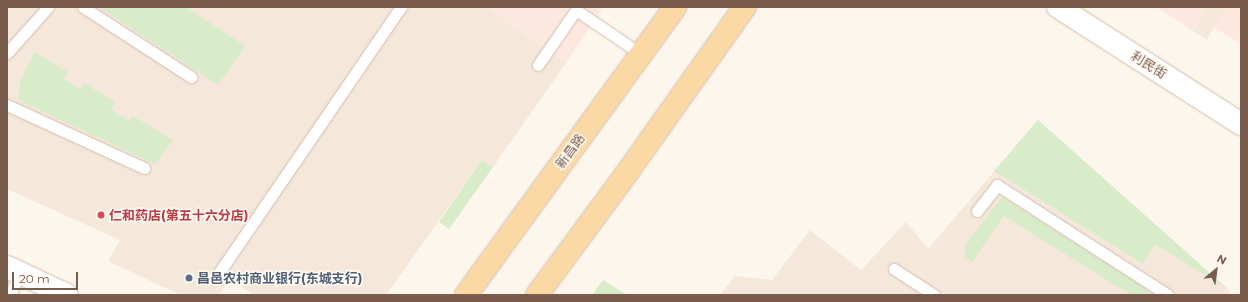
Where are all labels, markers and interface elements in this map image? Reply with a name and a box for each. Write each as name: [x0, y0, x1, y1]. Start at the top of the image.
street label: 利民街: [1128, 48, 1170, 82]
street label: 新昌路: [552, 131, 588, 171]
place label: 仁和药店(第五十六分店): [109, 207, 248, 223]
marker: 仁和药店(第五十六分店): [96, 210, 106, 220]
north arrow: [1196, 250, 1236, 290]
text: N: [1215, 251, 1229, 268]
scale bar: [14, 264, 80, 290]
place label: 昌邑农村商业银行(东城支行): [197, 270, 362, 286]
text: 20 m: [19, 271, 50, 286]
marker: 昌邑农村商业银行(东城支行): [184, 273, 194, 283]

